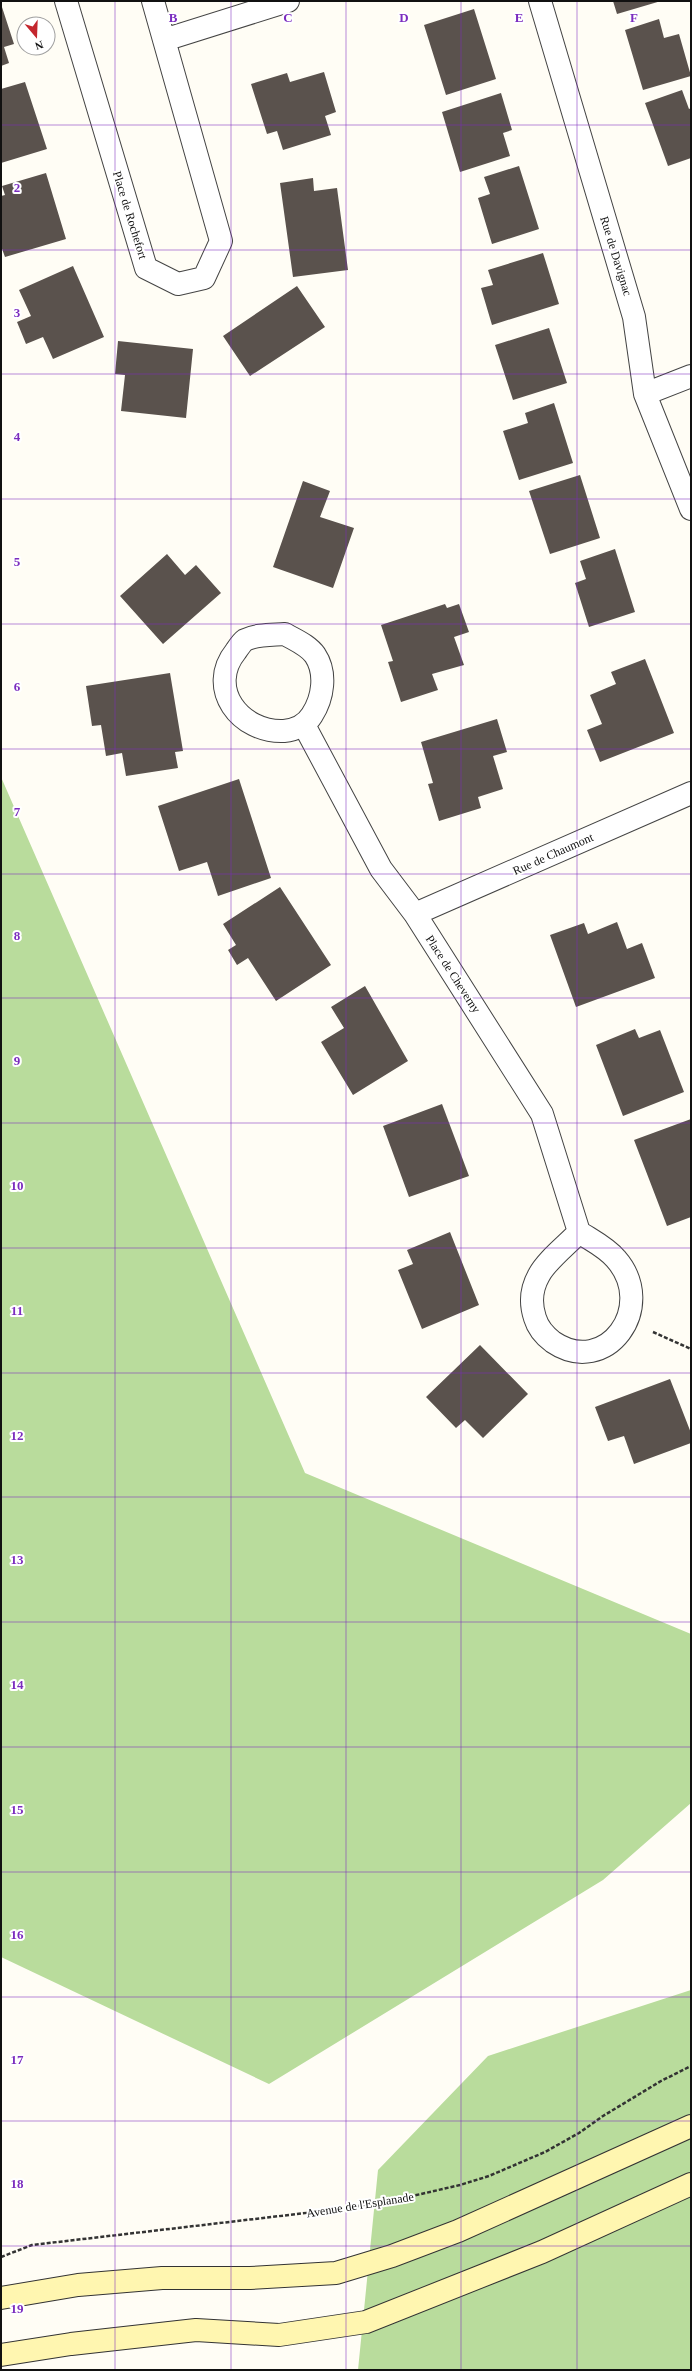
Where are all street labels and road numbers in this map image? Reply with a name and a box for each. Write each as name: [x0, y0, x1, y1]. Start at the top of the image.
street label: Place de Rochefort: [110, 169, 150, 261]
street label: Rue de Davignac: [597, 214, 635, 298]
street label: Rue de Chaumont: [511, 830, 596, 878]
street label: Place de Cheverny: [423, 932, 483, 1016]
street label: Avenue de l'Esplanade: [305, 2190, 415, 2220]

